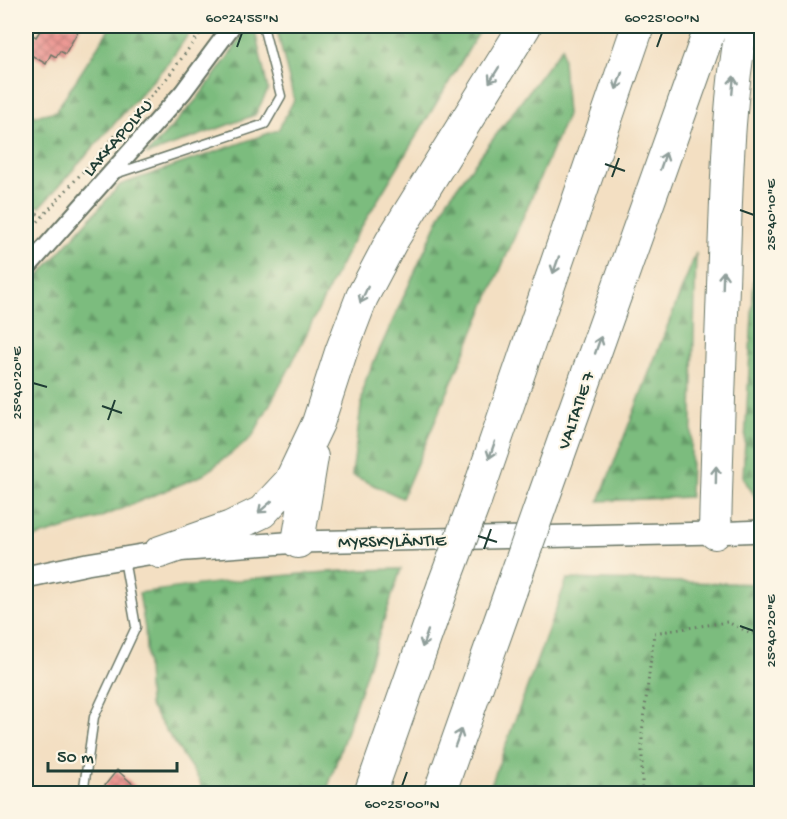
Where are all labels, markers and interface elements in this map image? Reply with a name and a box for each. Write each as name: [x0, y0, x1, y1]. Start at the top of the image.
text: 60°24'55"N: [206, 10, 279, 28]
text: 60°25'00"N: [625, 10, 700, 28]
one-way arrow: [487, 66, 499, 83]
one-way arrow: [612, 71, 623, 90]
one-way arrow: [728, 76, 739, 95]
street label: LAKKAPOLKU: [80, 96, 158, 182]
one-way arrow: [659, 152, 670, 171]
text: 25°40'10"E: [763, 179, 781, 251]
one-way arrow: [549, 255, 560, 274]
one-way arrow: [718, 270, 729, 290]
one-way arrow: [358, 285, 370, 303]
one-way arrow: [593, 336, 604, 355]
text: 25°40'20"E: [9, 346, 27, 419]
street label: VALTATIE 7: [554, 369, 601, 453]
one-way arrow: [486, 440, 497, 459]
one-way arrow: [710, 465, 722, 485]
one-way arrow: [258, 500, 273, 514]
street label: MYRSKYLÄNTIE: [338, 531, 447, 554]
text: 25°40'20"E: [763, 594, 781, 667]
one-way arrow: [418, 629, 429, 648]
one-way arrow: [454, 729, 465, 748]
scale bar: [48, 735, 177, 773]
text: 50 m: [57, 748, 94, 769]
text: 60°25'00"N: [365, 796, 440, 814]

